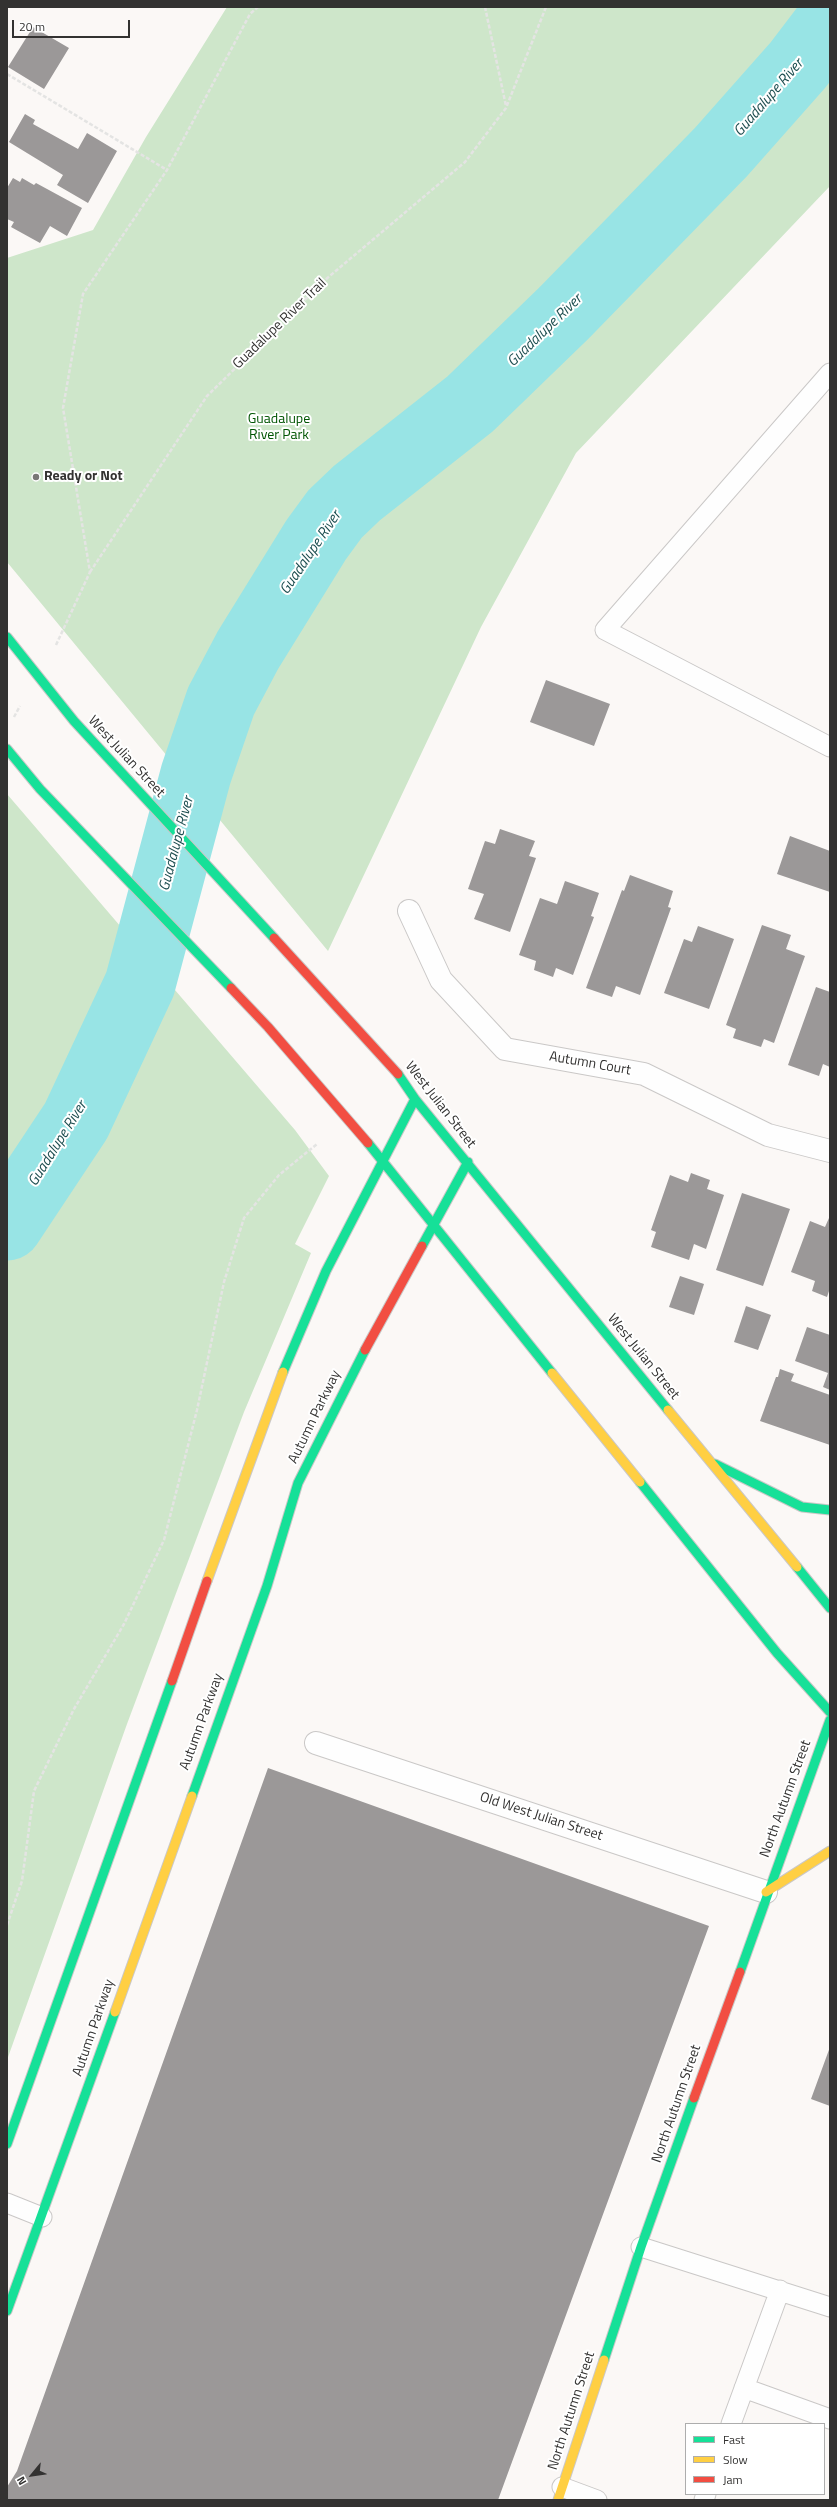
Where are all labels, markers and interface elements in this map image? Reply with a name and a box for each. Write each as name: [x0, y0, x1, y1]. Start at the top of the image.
scale bar: [14, 12, 132, 38]
text: 20 m: [19, 17, 45, 36]
water label: Guadalupe River: [730, 56, 808, 140]
street label: Guadalupe River Trail: [230, 275, 330, 373]
water label: Guadalupe River: [504, 291, 586, 371]
park label: Guadalupe River Park: [248, 412, 310, 444]
place label: Ready or Not: [44, 469, 123, 485]
marker: Ready or Not: [31, 472, 41, 482]
water label: Guadalupe River: [276, 508, 346, 598]
street label: West Julian Street: [84, 713, 168, 801]
water label: Guadalupe River: [156, 795, 198, 893]
street label: Autumn Court: [548, 1049, 632, 1079]
street label: West Julian Street: [401, 1058, 479, 1152]
water label: Guadalupe River: [25, 1098, 91, 1190]
street label: West Julian Street: [603, 1311, 683, 1403]
street label: Autumn Parkway: [285, 1368, 345, 1466]
street label: Autumn Parkway: [177, 1671, 227, 1773]
street label: North Autumn Street: [757, 1738, 815, 1860]
street label: Old West Julian Street: [477, 1789, 605, 1845]
street label: Autumn Parkway: [70, 1977, 118, 2079]
street label: North Autumn Street: [649, 2043, 705, 2165]
street label: North Autumn Street: [545, 2350, 599, 2472]
legend: [685, 2423, 825, 2495]
text: Fast: [723, 2430, 745, 2449]
text: Slow: [723, 2450, 748, 2469]
north arrow: [12, 2455, 52, 2495]
text: Jam: [723, 2470, 743, 2489]
text: N: [13, 2474, 30, 2488]

